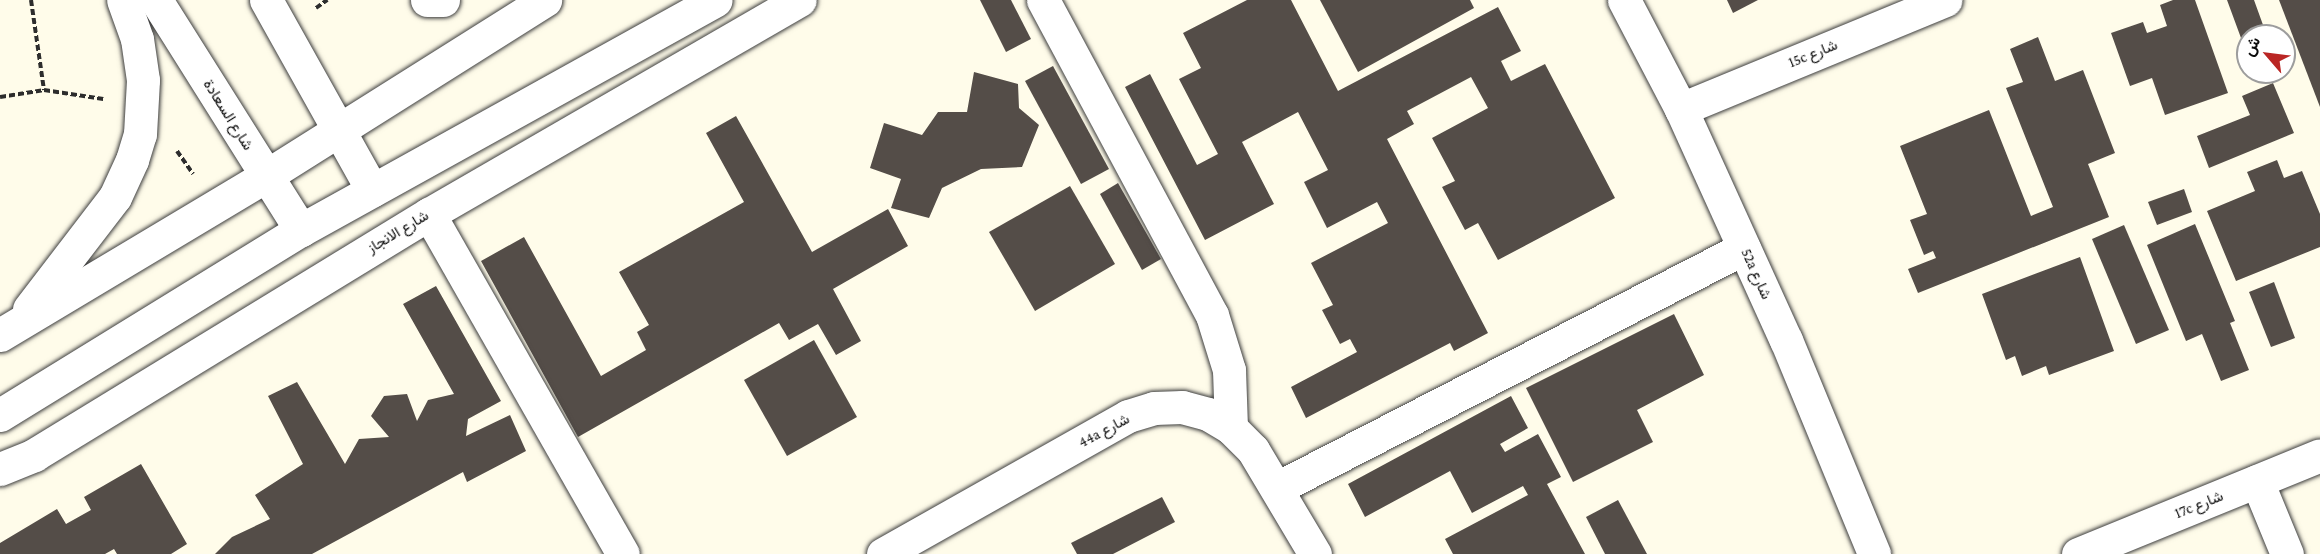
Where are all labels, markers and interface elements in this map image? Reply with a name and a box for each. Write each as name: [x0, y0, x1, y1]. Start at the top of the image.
north arrow: [2236, 24, 2296, 84]
text: ش: [2239, 34, 2263, 59]
street label: 15c شارع: [1786, 36, 1840, 72]
street label: شارع السعادة: [199, 76, 257, 154]
street label: شارع الانجاز: [364, 207, 432, 257]
street label: 52a شارع: [1737, 246, 1775, 302]
street label: 44a شارع: [1075, 410, 1133, 452]
street label: 17c شارع: [2172, 487, 2226, 523]

